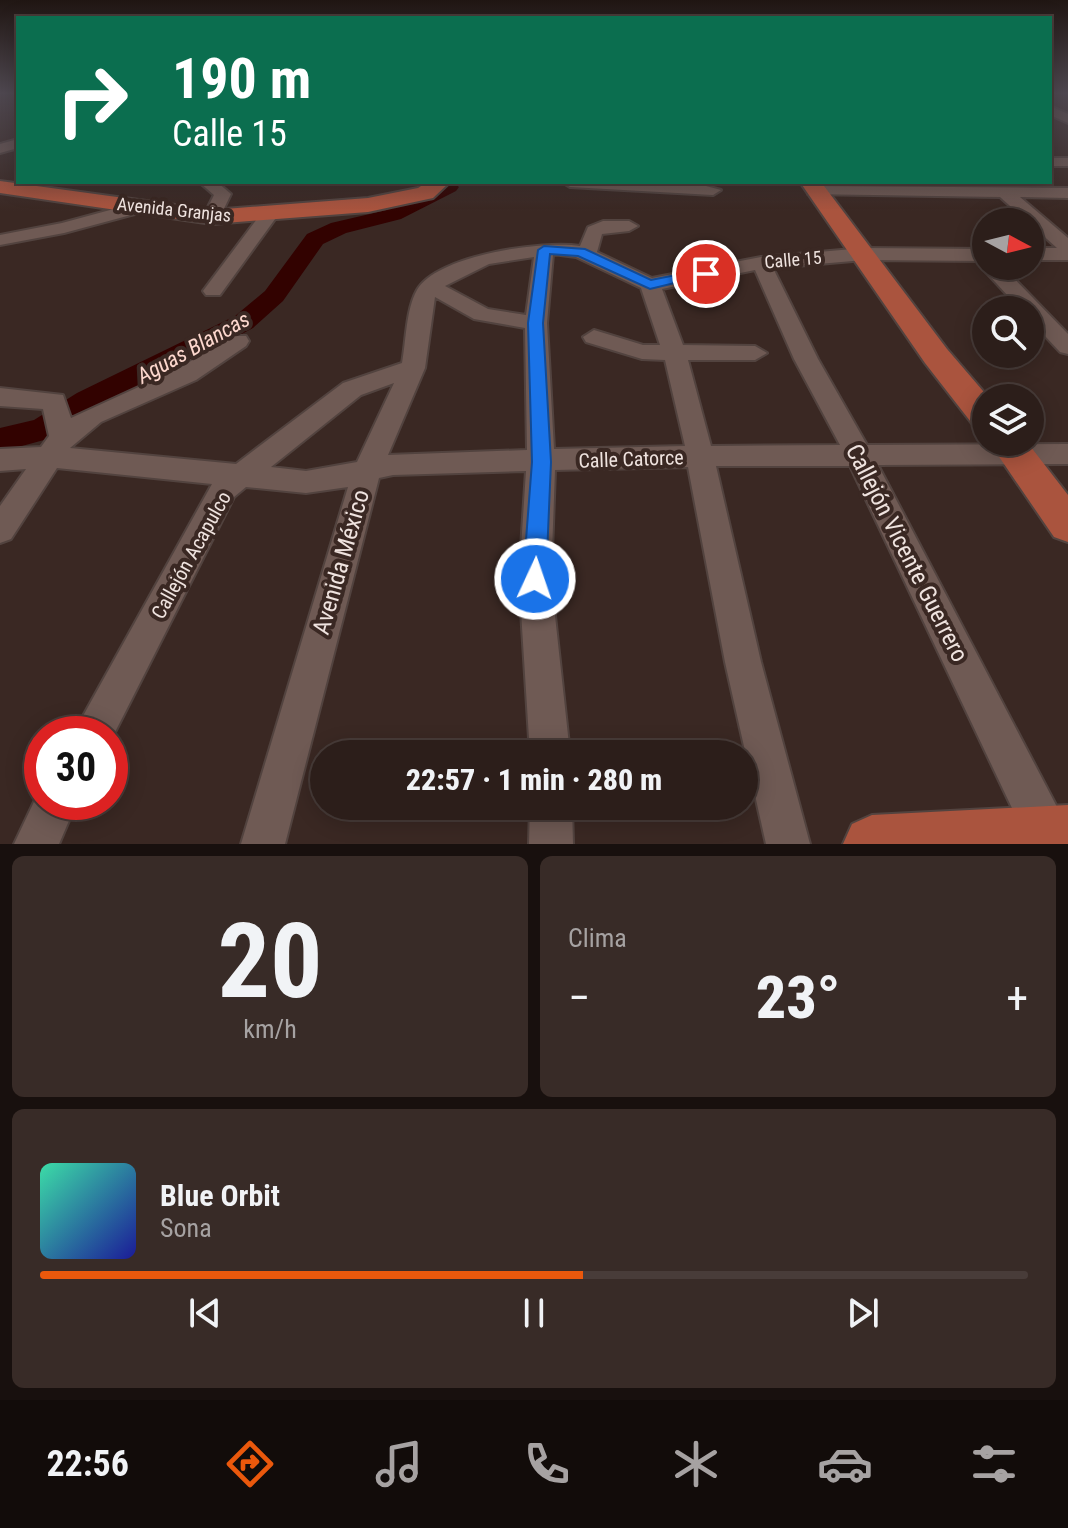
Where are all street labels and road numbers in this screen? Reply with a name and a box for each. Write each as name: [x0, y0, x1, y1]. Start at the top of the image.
street label: Avenida Granjas: [116, 193, 232, 226]
street label: Calle 15: [763, 247, 823, 272]
street label: Callejón Vicente Guerrero: [840, 439, 974, 667]
street label: Calle Catorce: [578, 445, 684, 473]
street label: Avenida México: [307, 486, 375, 638]
street label: Callejón Acapulco: [146, 487, 236, 623]

